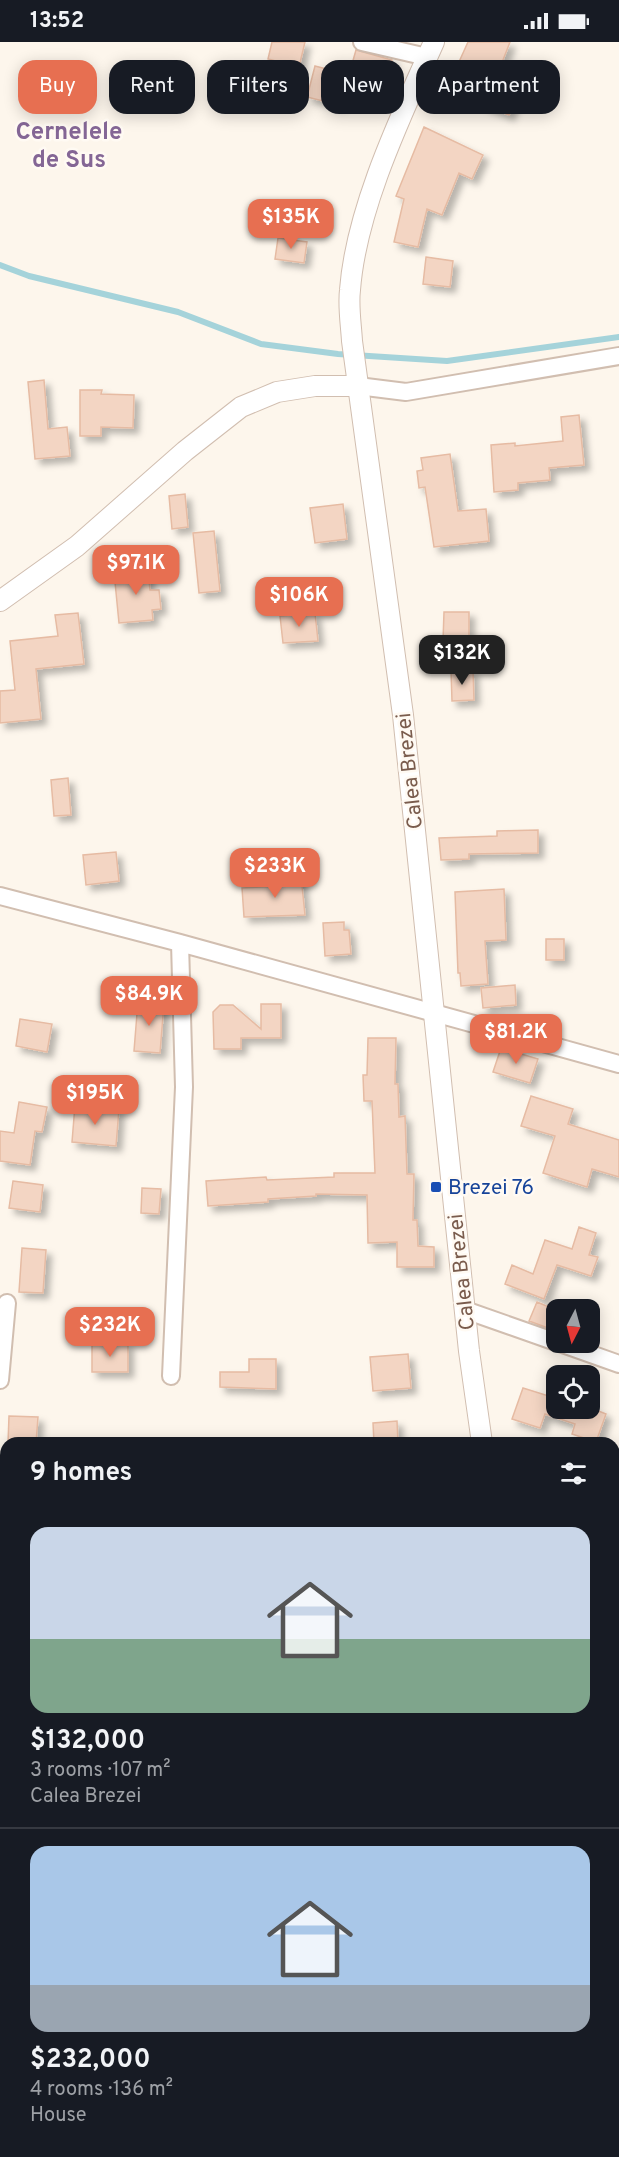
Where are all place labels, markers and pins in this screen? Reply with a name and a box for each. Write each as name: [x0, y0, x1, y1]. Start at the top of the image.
pin: $135K: [249, 199, 333, 250]
pin: $97.1K: [87, 545, 185, 596]
pin: $106K: [257, 577, 341, 628]
pin: $132K: [420, 635, 504, 686]
pin: $233K: [233, 848, 317, 899]
pin: $84.9K: [100, 976, 198, 1027]
pin: $81.2K: [467, 1014, 565, 1065]
pin: $195K: [53, 1075, 137, 1126]
place label: Brezei 76: [448, 1175, 534, 1202]
marker: Brezei 76: [429, 1180, 443, 1194]
pin: $232K: [68, 1307, 152, 1358]

